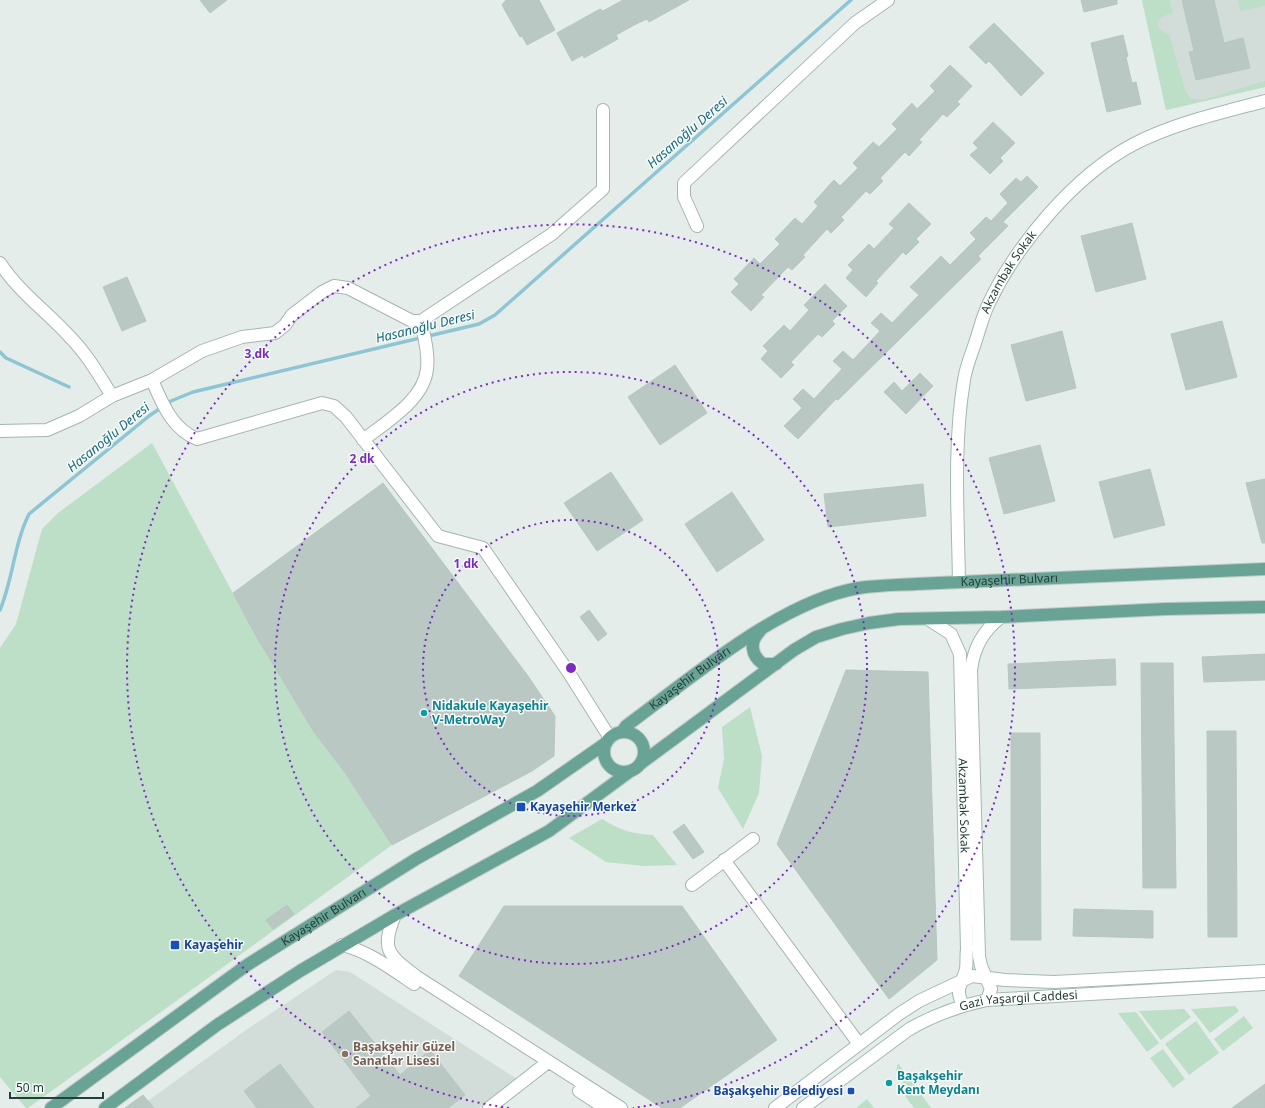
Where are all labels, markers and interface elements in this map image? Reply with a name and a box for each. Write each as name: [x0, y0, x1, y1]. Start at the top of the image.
water label: Hasanoğlu Deresi: [643, 92, 732, 172]
street label: Akzambak Sokak: [976, 226, 1040, 316]
water label: Hasanoğlu Deresi: [374, 305, 477, 347]
text: 3 dk: [244, 345, 270, 362]
water label: Hasanoğlu Deresi: [63, 398, 154, 476]
text: 2 dk: [349, 450, 375, 467]
text: 1 dk: [453, 555, 479, 572]
street label: Kayaşehir Bulvarı: [960, 569, 1058, 590]
street label: Kayaşehir Bulvarı: [645, 642, 734, 714]
centre of rings: [564, 661, 578, 675]
place label: Nidakule Kayaşehir V-MetroWay: [432, 697, 549, 728]
marker: Nidakule Kayaşehir V-MetroWay: [419, 708, 429, 718]
street label: Akzambak Sokak: [954, 758, 974, 854]
place label: Kayaşehir Merkez: [530, 798, 637, 815]
marker: Kayaşehir Merkez: [515, 801, 527, 813]
street label: Kayaşehir Bulvarı: [278, 883, 369, 950]
place label: Kayaşehir: [184, 936, 244, 953]
marker: Kayaşehir: [169, 939, 181, 951]
street label: Gazi Yaşargil Caddesi: [957, 986, 1078, 1015]
place label: Başakşehir Güzel Sanatlar Lisesi: [353, 1038, 455, 1069]
marker: Başakşehir Güzel Sanatlar Lisesi: [340, 1049, 350, 1059]
place label: Başakşehir Kent Meydanı: [897, 1067, 980, 1098]
scale bar: [10, 1074, 103, 1100]
marker: Başakşehir Kent Meydanı: [884, 1078, 894, 1088]
text: 50 m: [16, 1079, 44, 1096]
place label: Başakşehir Belediyesi: [713, 1082, 843, 1099]
marker: Başakşehir Belediyesi: [846, 1086, 856, 1096]

